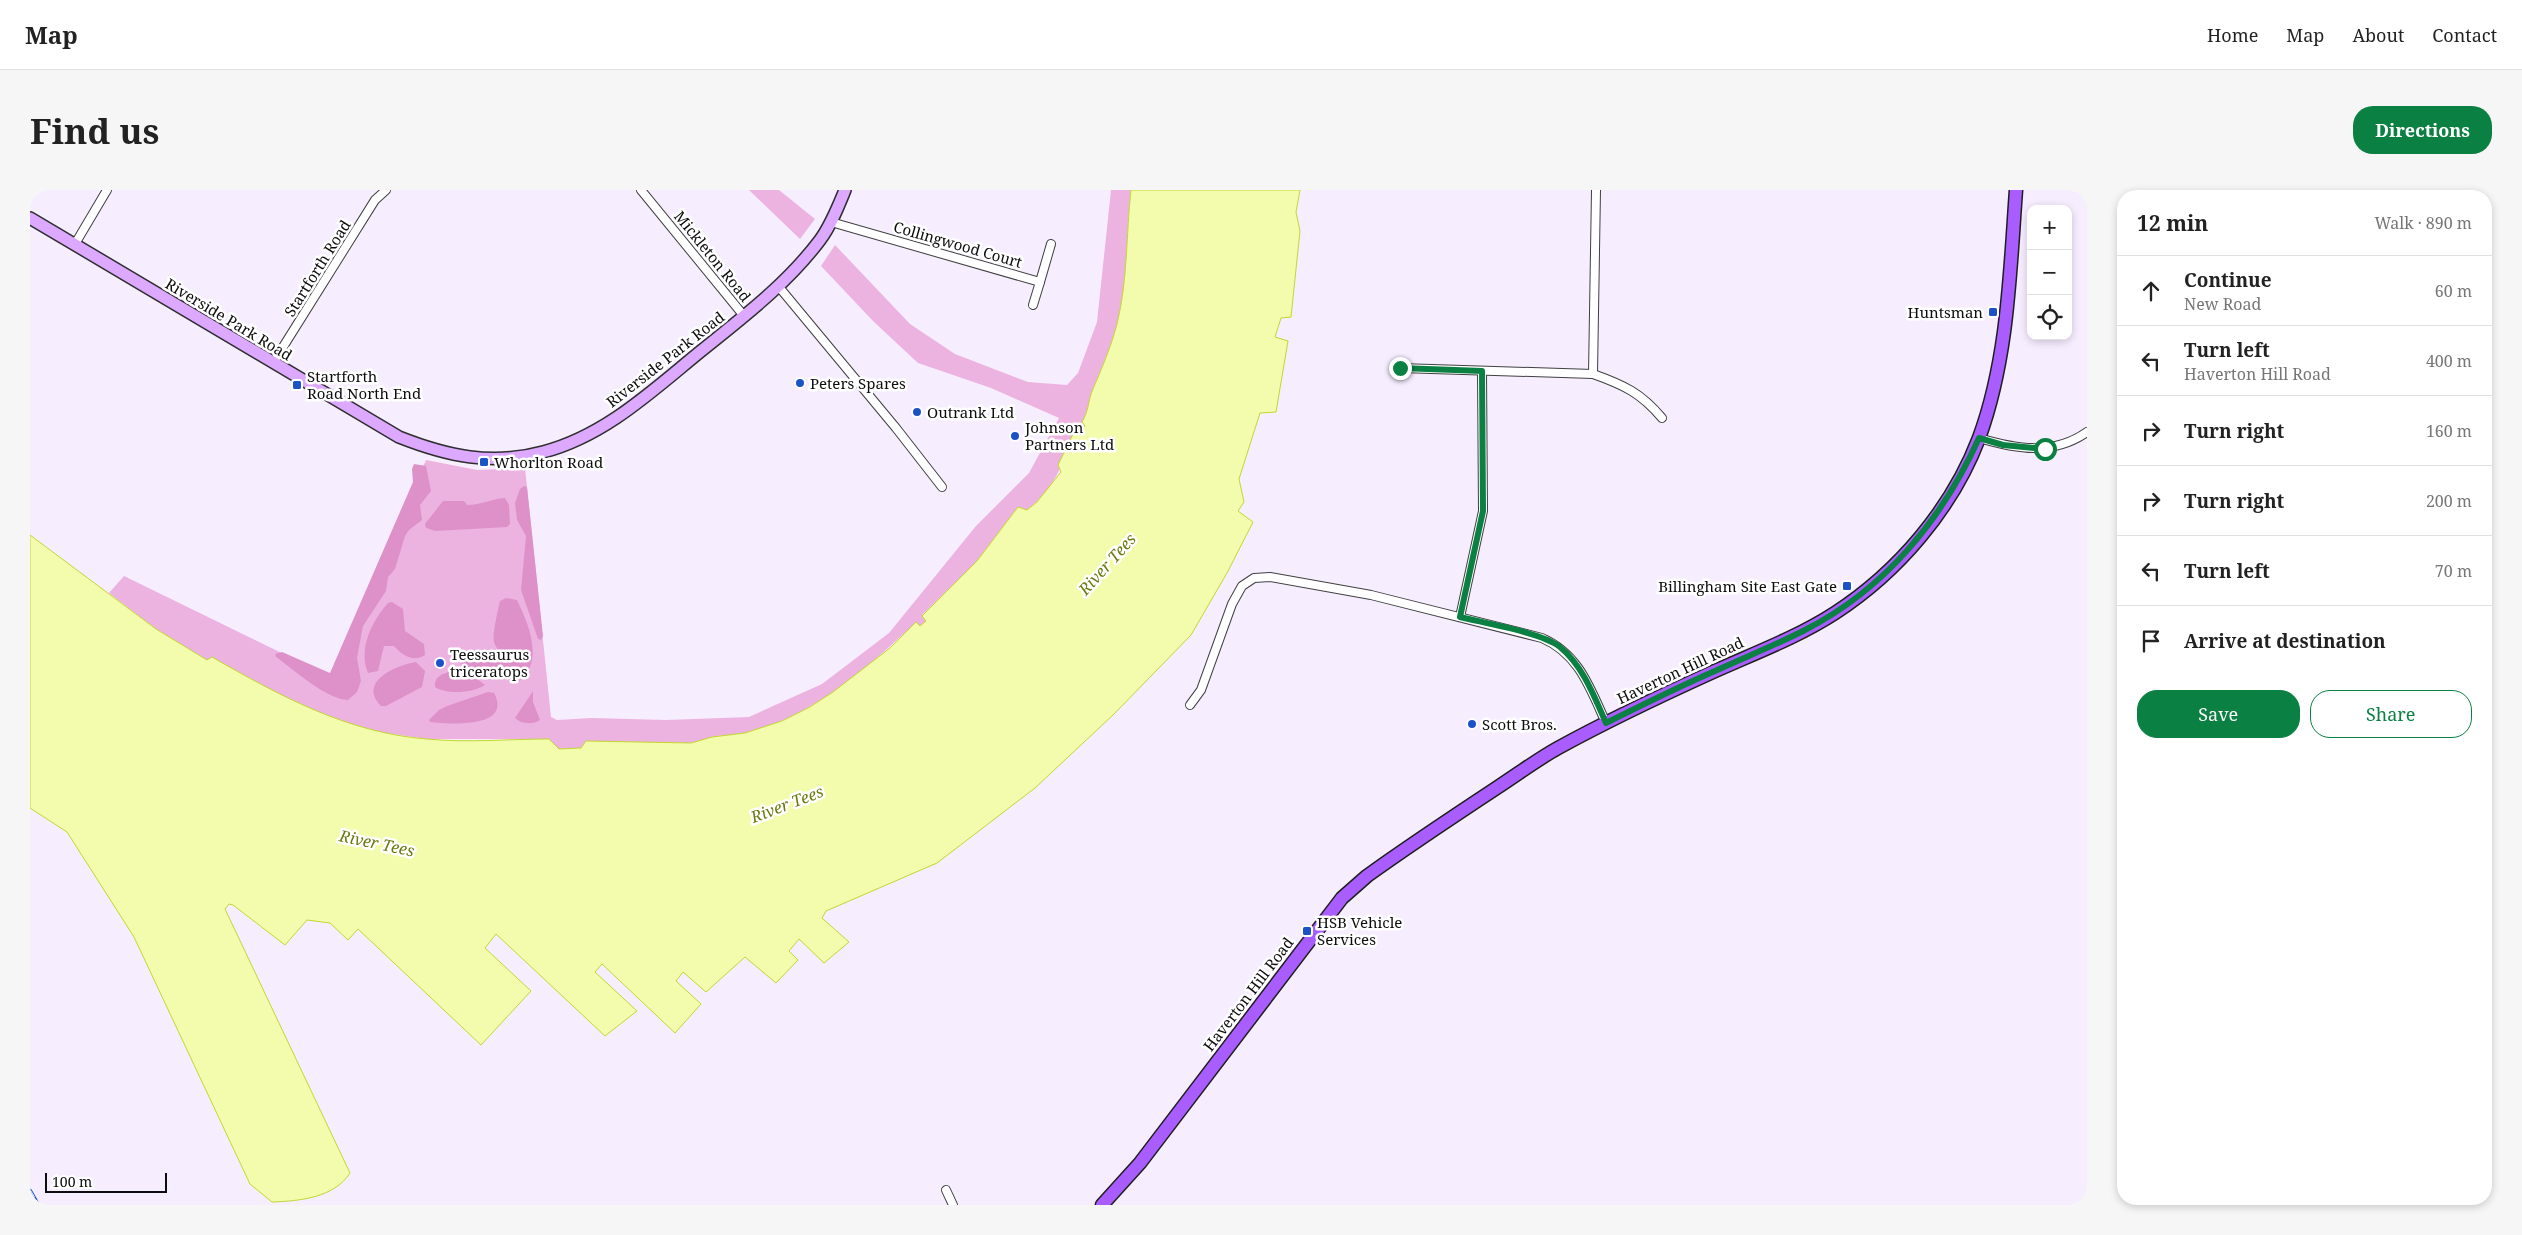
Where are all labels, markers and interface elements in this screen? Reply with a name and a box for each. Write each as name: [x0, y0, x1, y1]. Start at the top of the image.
text: Map: [25, 18, 78, 51]
text: Home: [2207, 23, 2258, 47]
text: Map: [2286, 23, 2324, 47]
text: About: [2352, 23, 2404, 47]
text: Contact: [2432, 23, 2497, 47]
button: Directions: [2353, 106, 2492, 154]
text: Find us: [30, 107, 159, 154]
map controls: [2027, 205, 2072, 340]
button: +: [2027, 205, 2072, 250]
street label: Mickleton Road: [670, 206, 756, 306]
text: 12 min: [2137, 209, 2208, 237]
text: Walk · 890 m: [2375, 212, 2472, 234]
street label: Startforth Road: [279, 216, 355, 320]
street label: Collingwood Court: [891, 216, 1025, 272]
button: −: [2027, 250, 2072, 295]
text: Continue: [2184, 267, 2272, 293]
street label: Riverside Park Road: [162, 273, 296, 365]
icon: ahead: [2137, 277, 2165, 305]
text: 60 m: [2435, 280, 2472, 302]
text: New Road: [2184, 293, 2261, 315]
button: locate: [2027, 295, 2072, 340]
place label: Huntsman: [1908, 302, 1983, 322]
marker: Huntsman: [1987, 306, 1999, 318]
street label: Riverside Park Road: [602, 307, 728, 411]
text: Turn left: [2184, 337, 2270, 363]
icon: left: [2137, 347, 2165, 375]
text: 400 m: [2426, 350, 2472, 372]
route end: [1389, 357, 1412, 380]
text: Haverton Hill Road: [2184, 363, 2331, 385]
place label: Startforth Road North End: [307, 366, 421, 403]
place label: Peters Spares: [810, 373, 906, 393]
marker: Peters Spares: [794, 377, 806, 389]
marker: Startforth Road North End: [291, 379, 303, 391]
place label: Outrank Ltd: [927, 402, 1014, 422]
marker: Outrank Ltd: [911, 406, 923, 418]
place label: Johnson Partners Ltd: [1024, 417, 1114, 454]
icon: right: [2137, 417, 2165, 445]
text: Turn right: [2184, 418, 2284, 444]
text: 160 m: [2426, 420, 2472, 442]
marker: Johnson Partners Ltd: [1009, 430, 1021, 442]
route start: [2034, 438, 2057, 461]
place label: Whorlton Road: [494, 452, 603, 472]
marker: Whorlton Road: [478, 456, 490, 468]
icon: right: [2137, 487, 2165, 515]
text: Turn right: [2184, 488, 2284, 514]
text: 200 m: [2426, 490, 2472, 512]
water label: River Tees: [1073, 528, 1141, 600]
icon: left: [2137, 557, 2165, 585]
text: Turn left: [2184, 558, 2270, 584]
text: 70 m: [2435, 560, 2472, 582]
place label: Billingham Site East Gate: [1658, 576, 1837, 596]
marker: Billingham Site East Gate: [1841, 580, 1853, 592]
icon: arrive: [2137, 627, 2165, 655]
text: Arrive at destination: [2184, 628, 2386, 654]
street label: Haverton Hill Road: [1613, 632, 1747, 708]
place label: Teessaurus triceratops: [450, 644, 530, 681]
marker: Teessaurus triceratops: [434, 657, 446, 669]
button: Save: [2137, 690, 2300, 738]
button: Share: [2310, 690, 2472, 738]
place label: Scott Bros.: [1482, 714, 1557, 734]
marker: Scott Bros.: [1466, 718, 1478, 730]
water label: River Tees: [747, 780, 826, 828]
water label: River Tees: [336, 824, 417, 862]
place label: HSB Vehicle Services: [1317, 912, 1402, 949]
marker: HSB Vehicle Services: [1301, 925, 1313, 937]
street label: Haverton Hill Road: [1199, 933, 1297, 1055]
scale bar: [45, 1170, 168, 1193]
text: 100 m: [52, 1172, 92, 1191]

